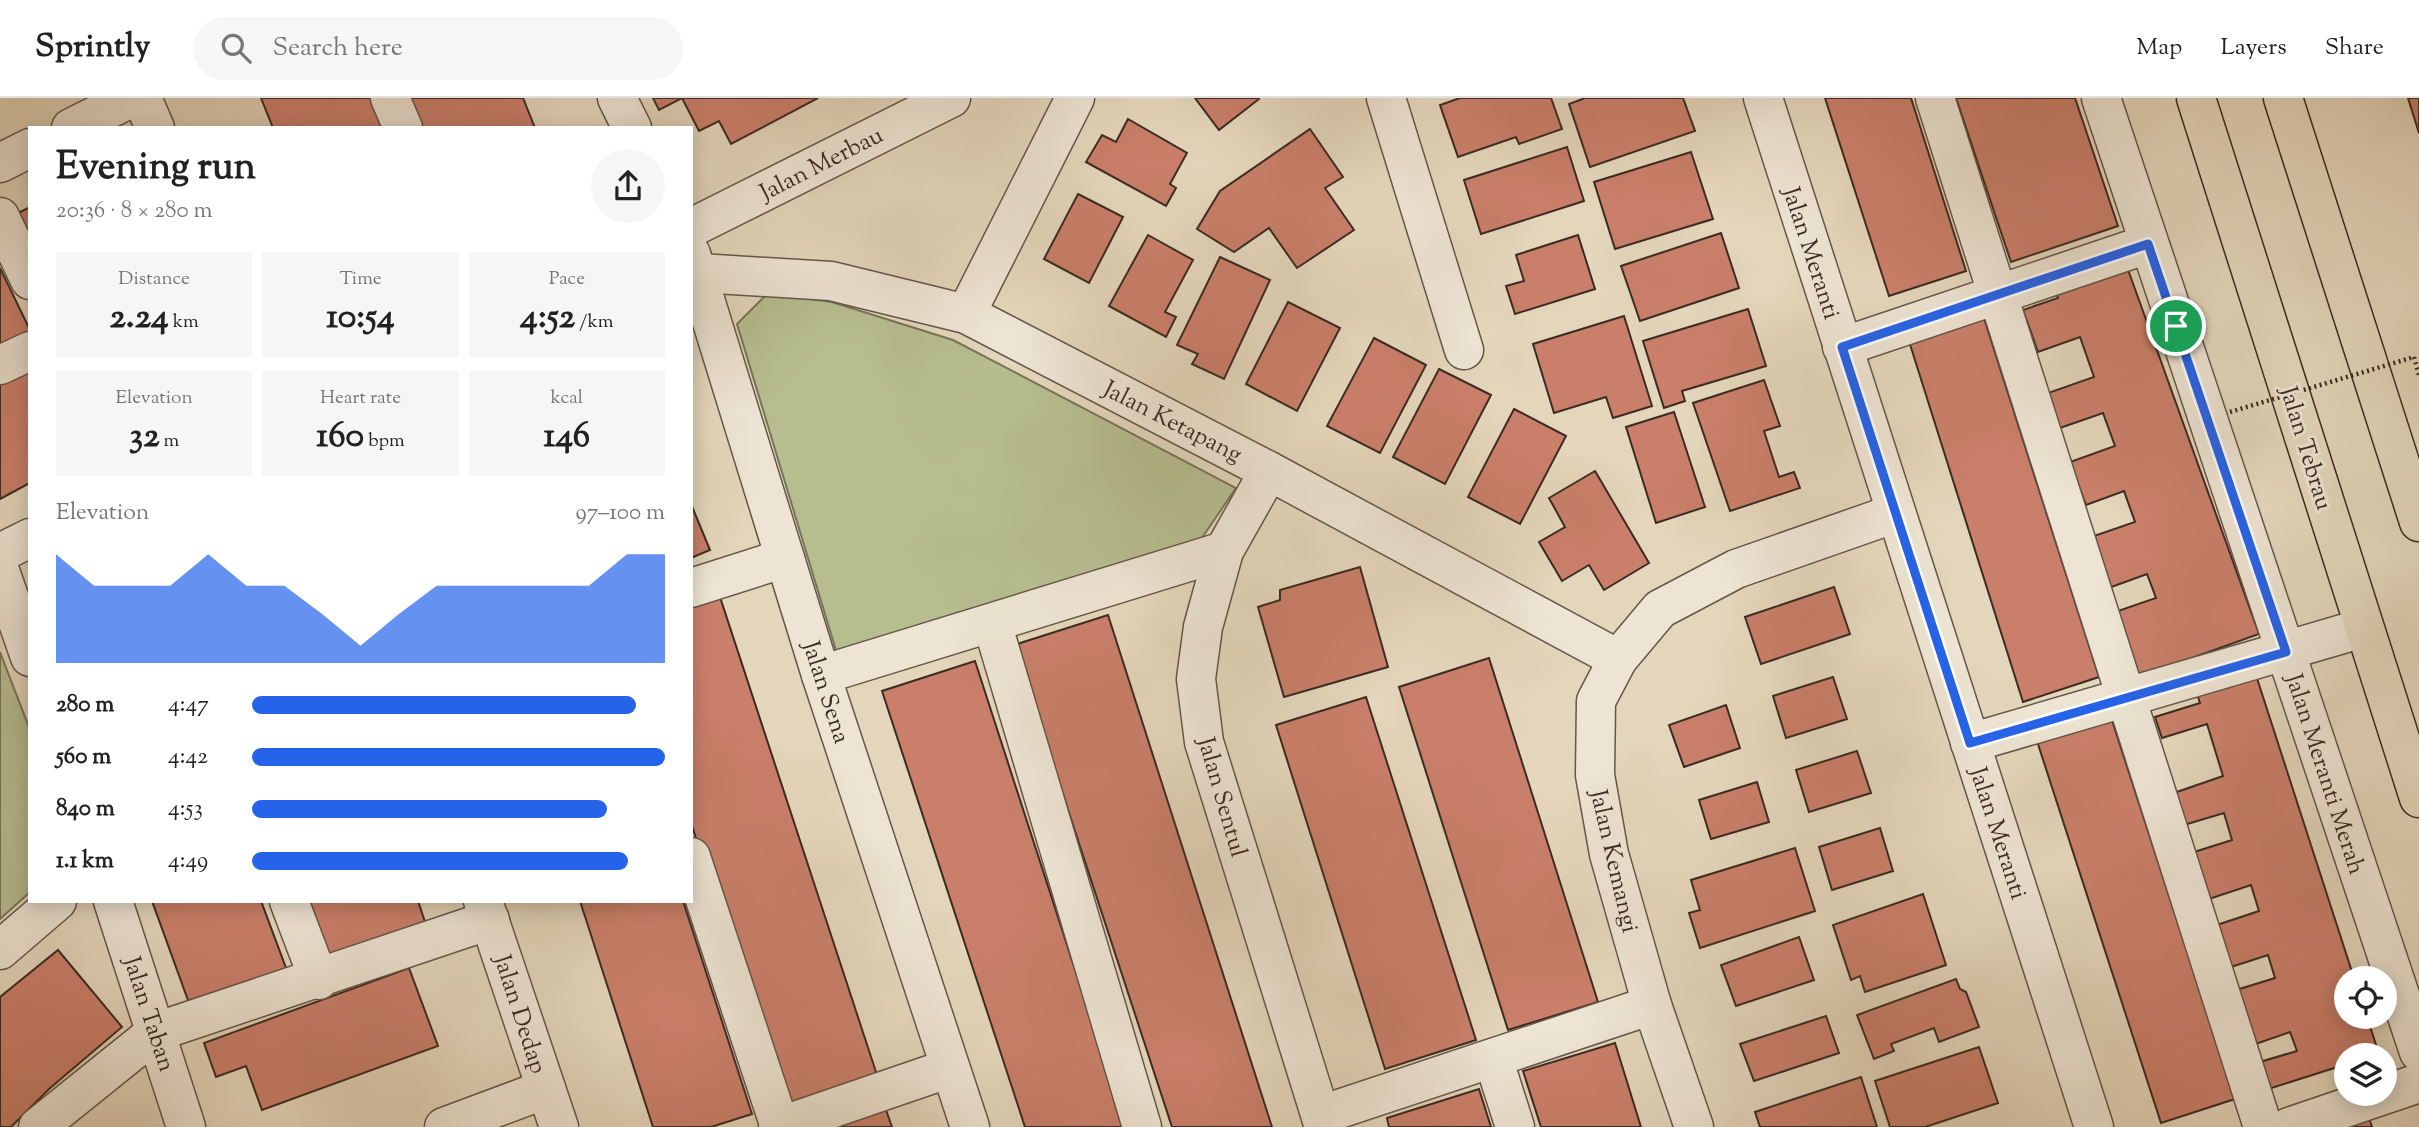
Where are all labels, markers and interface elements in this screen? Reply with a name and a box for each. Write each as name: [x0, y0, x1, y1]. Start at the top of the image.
search box: [193, 17, 683, 80]
text: Sprintly: [35, 24, 151, 72]
icon: search: [217, 29, 255, 67]
text: Search here: [273, 30, 403, 67]
text: Map: [2136, 31, 2182, 65]
text: Layers: [2220, 31, 2287, 65]
text: Share: [2325, 31, 2384, 65]
street label: Jalan Merbau: [753, 119, 890, 211]
text: Evening run: [56, 142, 256, 196]
button: share: [591, 149, 665, 223]
street label: Jalan Meranti: [1772, 181, 1847, 324]
text: 20:36 · 8 × 280 m: [56, 195, 213, 228]
text: Distance: [118, 266, 190, 293]
text: Time: [339, 266, 382, 293]
text: Pace: [549, 266, 585, 293]
text: 2.24: [109, 293, 169, 344]
text: 10:54: [326, 293, 395, 344]
text: 4:52: [520, 293, 575, 344]
pin: [2146, 296, 2206, 356]
icon: arrive: [2157, 307, 2195, 345]
text: km: [169, 309, 199, 336]
text: /km: [575, 309, 614, 336]
street label: Jalan Ketapang: [1095, 372, 1248, 472]
street label: Jalan Tebrau: [2270, 381, 2340, 515]
text: Elevation: [116, 385, 193, 412]
text: Heart rate: [320, 385, 401, 412]
text: kcal: [550, 385, 583, 412]
text: 32: [129, 412, 160, 463]
text: 160: [316, 412, 364, 463]
text: 146: [544, 412, 590, 463]
text: m: [160, 428, 179, 455]
text: bpm: [364, 428, 405, 455]
text: Elevation: [56, 497, 149, 530]
text: 97–100 m: [576, 497, 665, 530]
street label: Jalan Sena: [792, 635, 858, 748]
street label: Jalan Meranti Merah: [2275, 668, 2373, 879]
text: 280 m: [56, 689, 114, 722]
text: 4:47: [168, 689, 209, 722]
street label: Jalan Sentul: [1187, 732, 1254, 862]
text: 560 m: [56, 741, 111, 774]
text: 4:42: [168, 741, 208, 774]
street label: Jalan Meranti: [1959, 761, 2034, 904]
street label: Jalan Kemangi: [1580, 785, 1646, 937]
text: 840 m: [56, 793, 115, 826]
text: 4:53: [168, 793, 203, 826]
text: 1.1 km: [56, 845, 114, 878]
text: 4:49: [168, 845, 208, 878]
street label: Jalan Dedap: [483, 949, 554, 1078]
street label: Jalan Taban: [113, 951, 183, 1076]
map controls: [2334, 966, 2397, 1106]
button: locate: [2334, 966, 2397, 1029]
button: layers: [2334, 1043, 2397, 1106]

